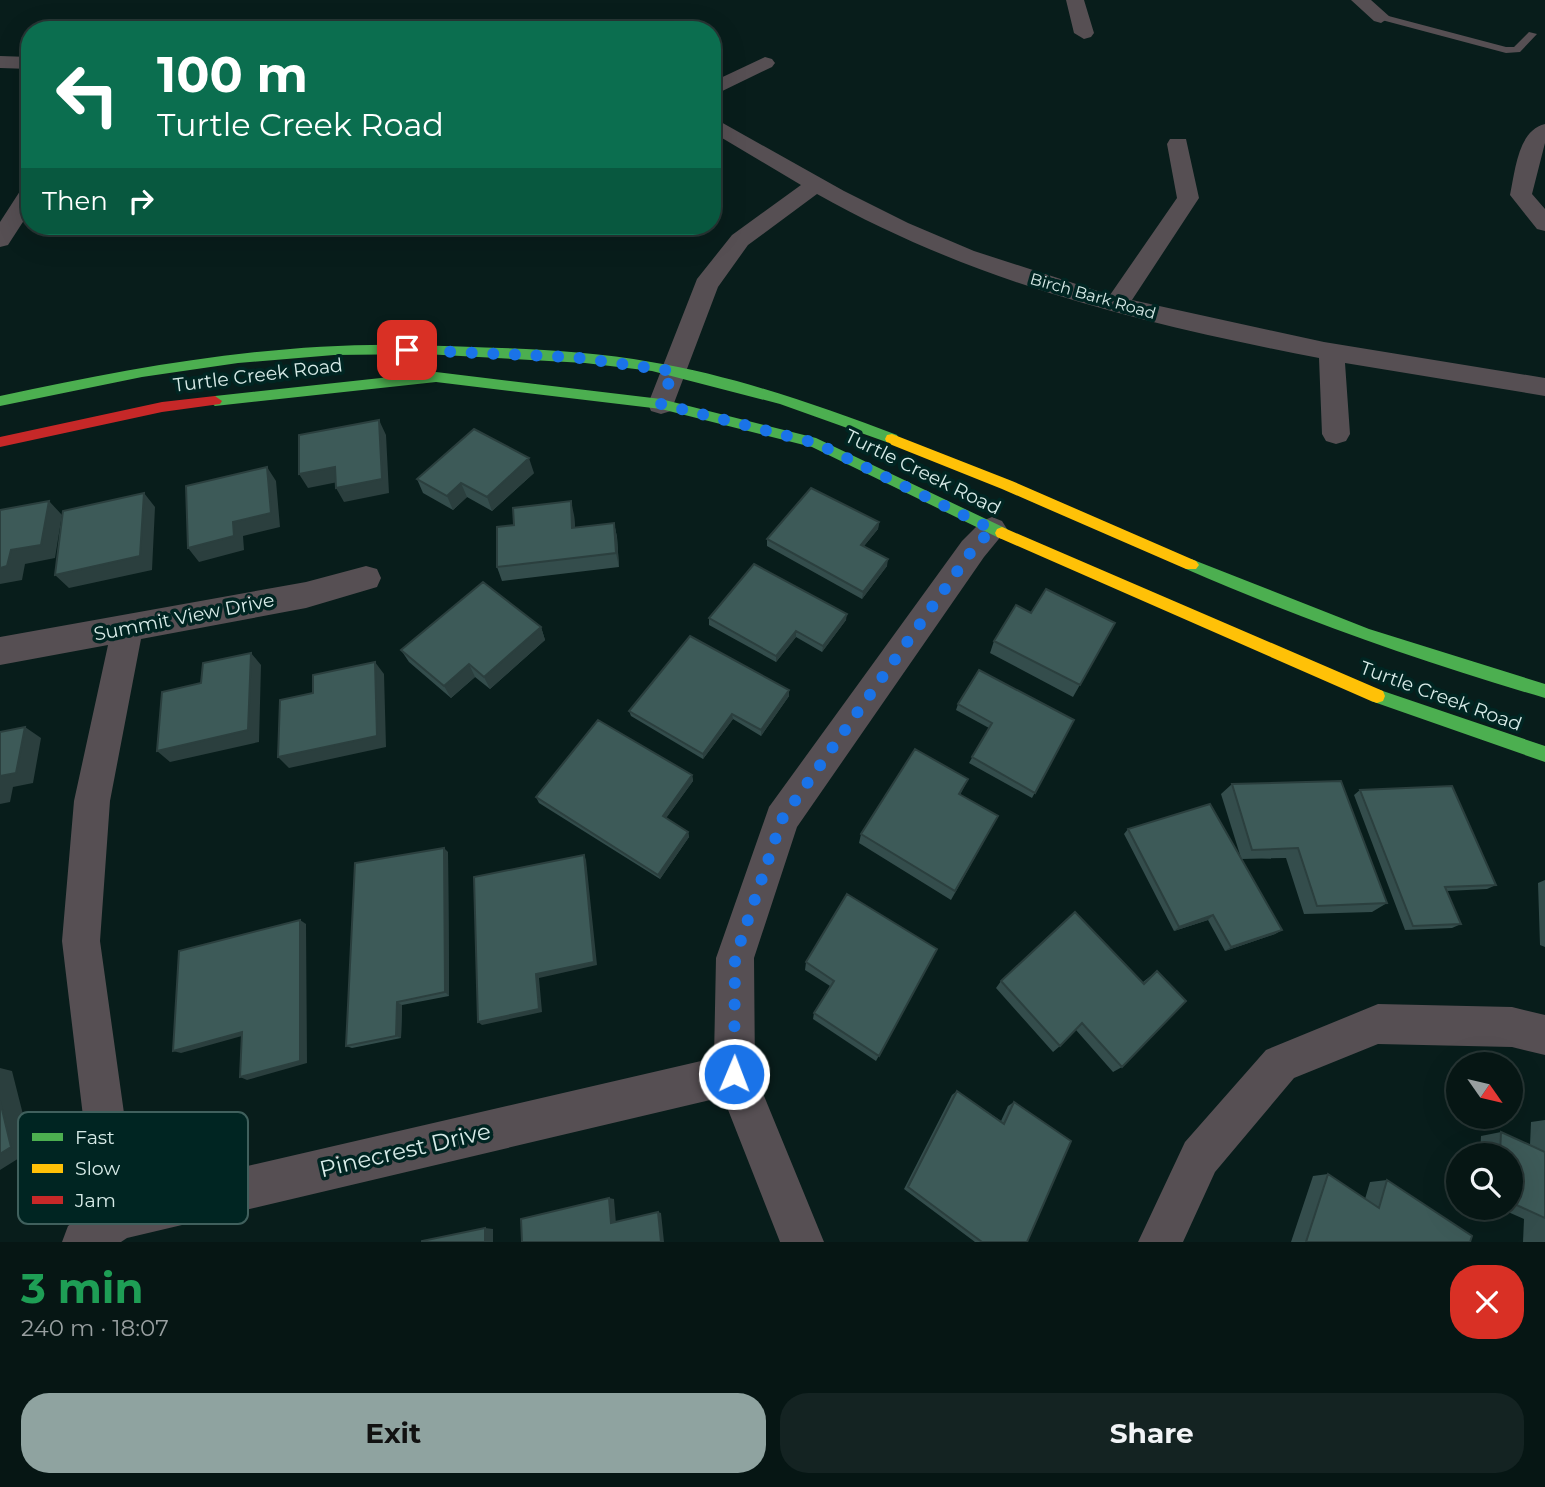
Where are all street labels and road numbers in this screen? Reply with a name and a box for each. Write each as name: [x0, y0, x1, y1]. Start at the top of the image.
street label: Birch Bark Road: [1028, 269, 1158, 323]
street label: Turtle Creek Road: [172, 353, 344, 397]
street label: Turtle Creek Road: [841, 424, 1005, 520]
street label: Summit View Drive: [92, 588, 276, 646]
street label: Turtle Creek Road: [1357, 656, 1525, 736]
street label: Pinecrest Drive: [317, 1117, 493, 1183]

